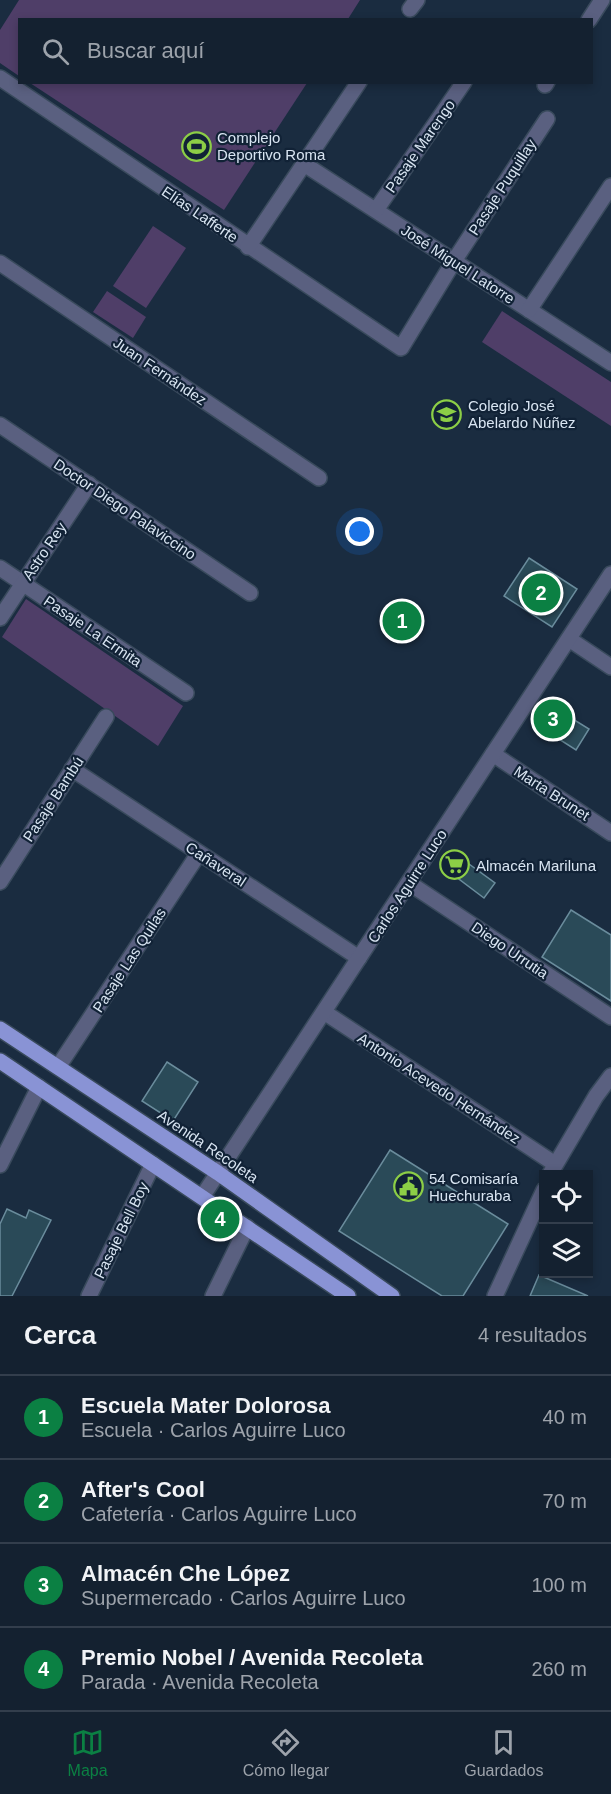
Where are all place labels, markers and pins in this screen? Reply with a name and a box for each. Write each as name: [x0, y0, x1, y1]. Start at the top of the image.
place label: Complejo Deportivo Roma: [217, 129, 326, 163]
sports icon: Complejo Deportivo Roma: [180, 130, 212, 162]
place label: Colegio José Abelardo Núñez: [468, 397, 576, 431]
school or university icon: Colegio José Abelardo Núñez: [431, 398, 463, 430]
pin: 2: [522, 570, 560, 616]
pin: 1: [382, 598, 422, 644]
pin: 3: [534, 696, 572, 742]
supermarket icon: Almacén Mariluna: [439, 849, 471, 881]
place label: Almacén Mariluna: [476, 857, 597, 874]
place label: 54 Comisaría Huechuraba: [429, 1170, 519, 1204]
public building icon: 54 Comisaría Huechuraba: [392, 1171, 424, 1203]
pin: 4: [200, 1196, 240, 1242]

